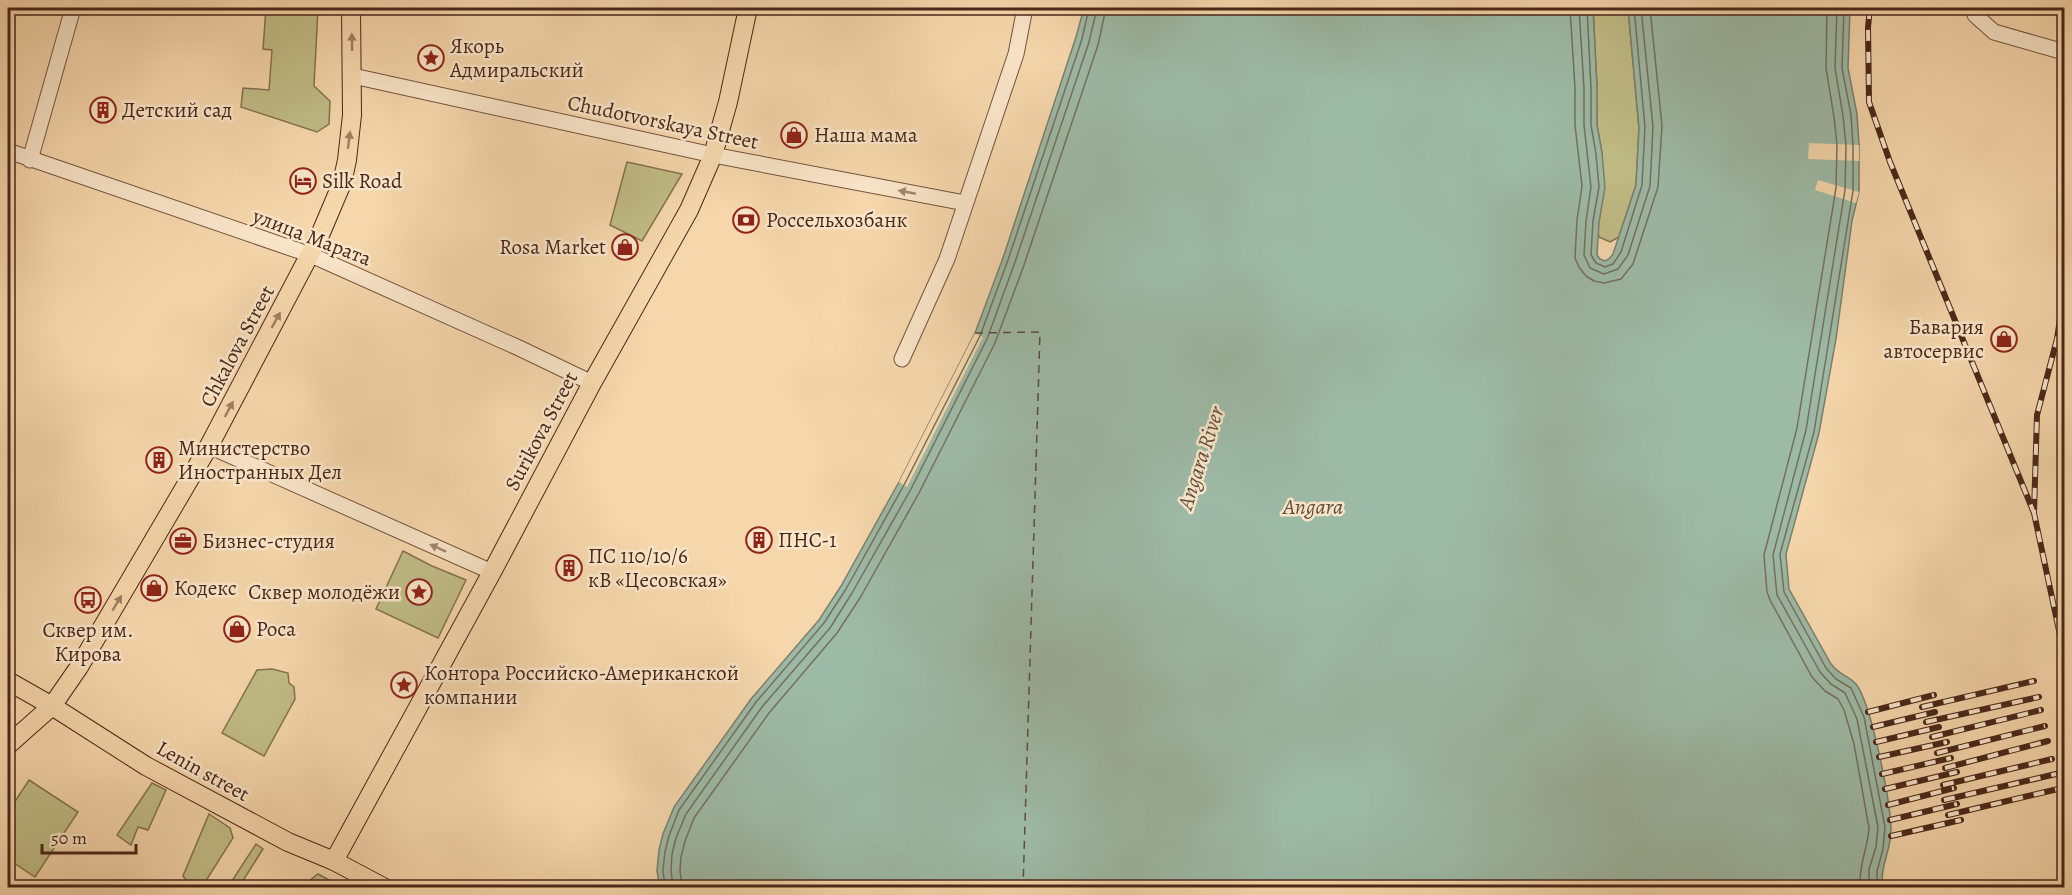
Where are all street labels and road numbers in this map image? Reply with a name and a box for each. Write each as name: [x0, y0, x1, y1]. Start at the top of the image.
street label: Chudotvorskaya Street: [565, 88, 761, 156]
street label: улица Марата: [248, 201, 376, 273]
street label: Chkalova Street: [193, 280, 281, 412]
street label: Surikova Street: [498, 366, 584, 495]
street label: Lenin street: [152, 734, 254, 808]

